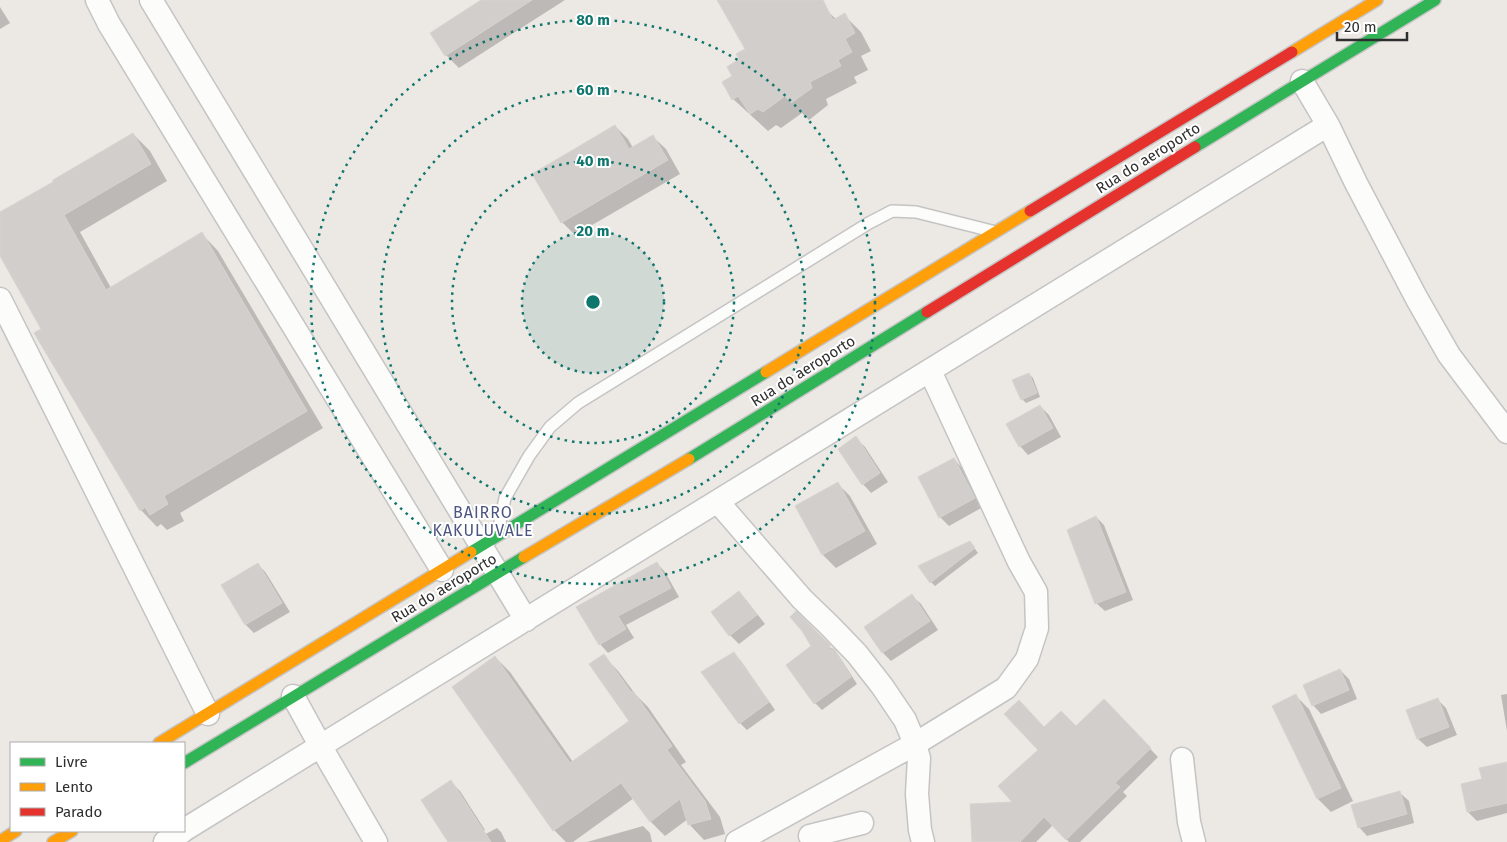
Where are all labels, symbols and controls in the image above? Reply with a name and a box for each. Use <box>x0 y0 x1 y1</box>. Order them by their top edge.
scale bar <box>1337 10 1407 42</box>
text: 80 m <box>576 11 610 29</box>
text: 20 m <box>1344 18 1377 36</box>
text: 60 m <box>576 81 610 99</box>
street label: Rua do aeroporto <box>1093 119 1203 197</box>
text: 40 m <box>576 152 610 170</box>
text: 20 m <box>577 222 609 240</box>
centre of rings <box>584 293 602 311</box>
street label: Rua do aeroporto <box>748 332 858 410</box>
district label: BAIRRO KAKULUVALE <box>432 503 534 540</box>
street label: Rua do aeroporto <box>388 550 500 626</box>
legend <box>10 742 185 832</box>
text: Livre <box>55 753 88 771</box>
text: Lento <box>55 778 93 796</box>
text: Parado <box>55 803 102 821</box>

